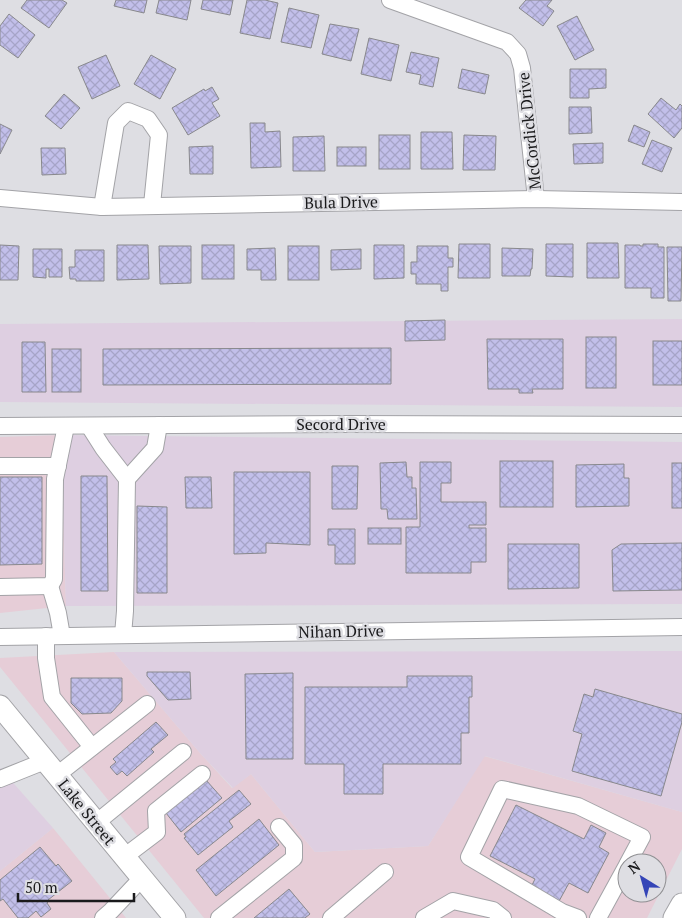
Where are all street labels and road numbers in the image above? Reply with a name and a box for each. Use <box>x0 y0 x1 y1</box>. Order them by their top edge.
street label: McCordick Drive <box>512 71 546 191</box>
street label: Bula Drive <box>304 190 378 214</box>
street label: Secord Drive <box>296 413 386 435</box>
street label: Nihan Drive <box>298 619 384 643</box>
street label: Lake Street <box>53 774 121 850</box>

